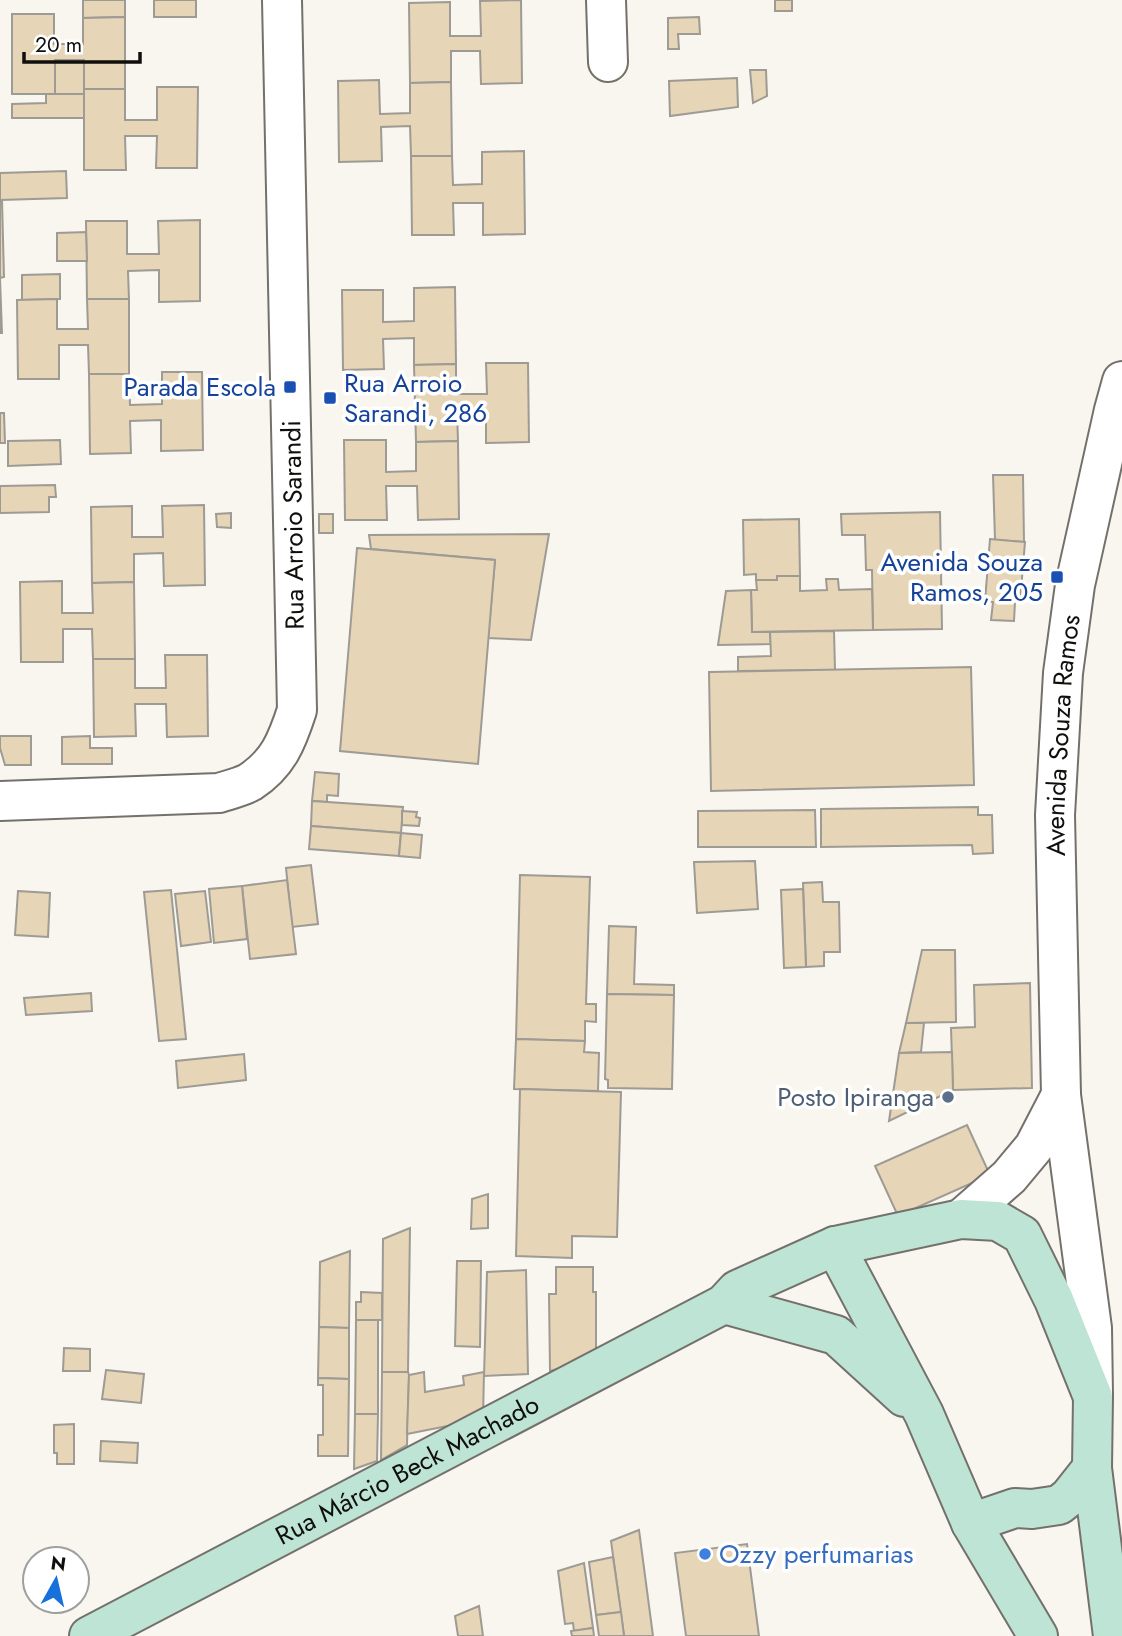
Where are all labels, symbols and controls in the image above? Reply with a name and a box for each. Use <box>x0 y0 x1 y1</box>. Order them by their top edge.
scale bar <box>24 21 140 65</box>
text: 20 m <box>35 30 82 60</box>
place label: Rua Arroio Sarandi, 286 <box>344 364 487 432</box>
place label: Parada Escola <box>124 368 276 406</box>
marker: Parada Escola <box>282 379 298 395</box>
marker: Rua Arroio Sarandi, 286 <box>322 390 338 406</box>
street label: Rua Arroio Sarandi <box>272 420 314 630</box>
place label: Avenida Souza Ramos, 205 <box>881 543 1043 611</box>
marker: Avenida Souza Ramos, 205 <box>1049 569 1065 585</box>
street label: Avenida Souza Ramos <box>1036 612 1090 857</box>
place label: Posto Ipiranga <box>777 1078 934 1116</box>
marker: Posto Ipiranga <box>940 1089 956 1105</box>
street label: Rua Márcio Beck Machado <box>269 1385 546 1554</box>
place label: Ozzy perfumarias <box>719 1535 914 1573</box>
north arrow <box>21 1545 91 1615</box>
marker: Ozzy perfumarias <box>697 1546 713 1562</box>
text: N <box>49 1549 68 1578</box>

